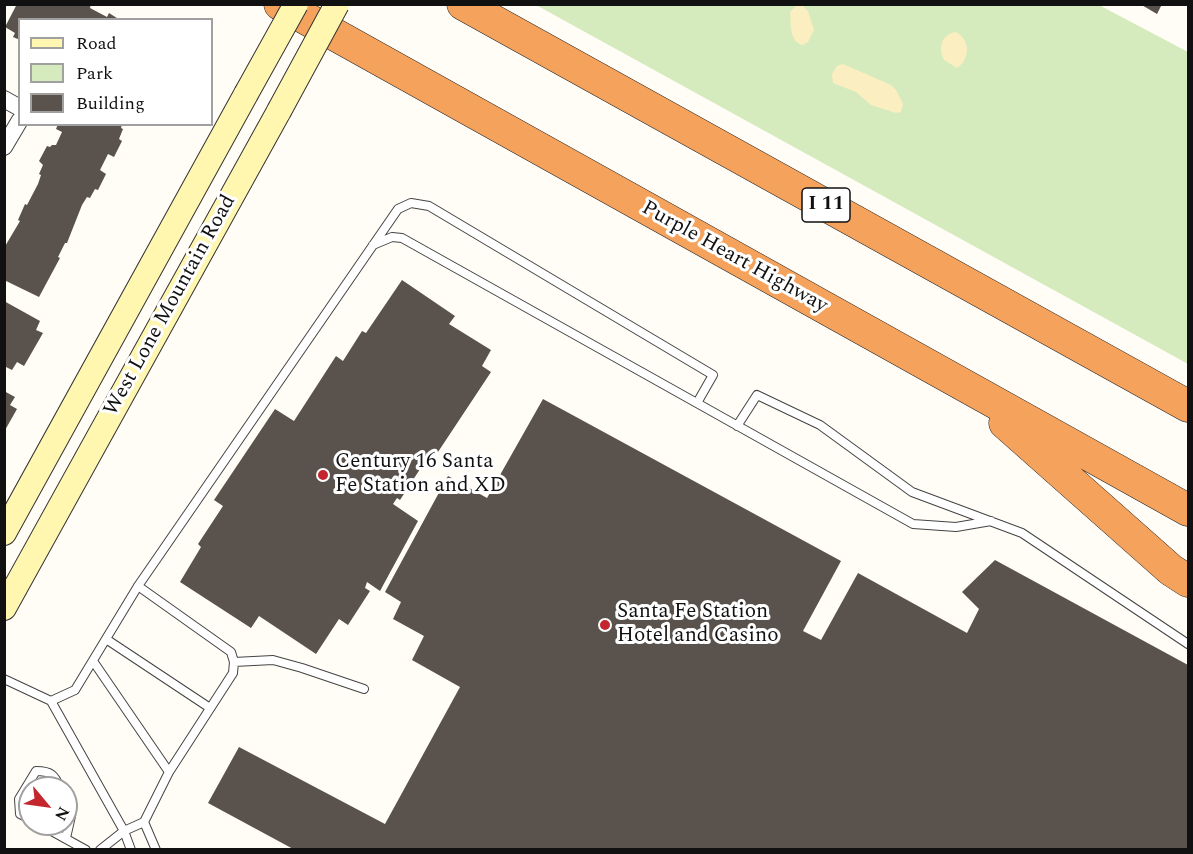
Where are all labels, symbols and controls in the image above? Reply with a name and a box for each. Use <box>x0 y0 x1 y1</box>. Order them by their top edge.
legend <box>18 18 213 126</box>
text: Road <box>76 30 117 57</box>
text: Park <box>76 60 113 87</box>
text: Building <box>76 90 145 117</box>
road number: I 11 <box>802 188 850 222</box>
street label: West Lone Mountain Road <box>100 191 242 421</box>
street label: Purple Heart Highway <box>637 196 831 320</box>
place label: Century 16 Santa Fe Station and XD <box>335 450 506 500</box>
marker: Century 16 Santa Fe Station and XD <box>316 468 330 482</box>
place label: Santa Fe Station Hotel and Casino <box>617 600 779 650</box>
marker: Santa Fe Station Hotel and Casino <box>598 618 612 632</box>
north arrow <box>18 776 78 836</box>
text: N <box>48 802 76 825</box>

